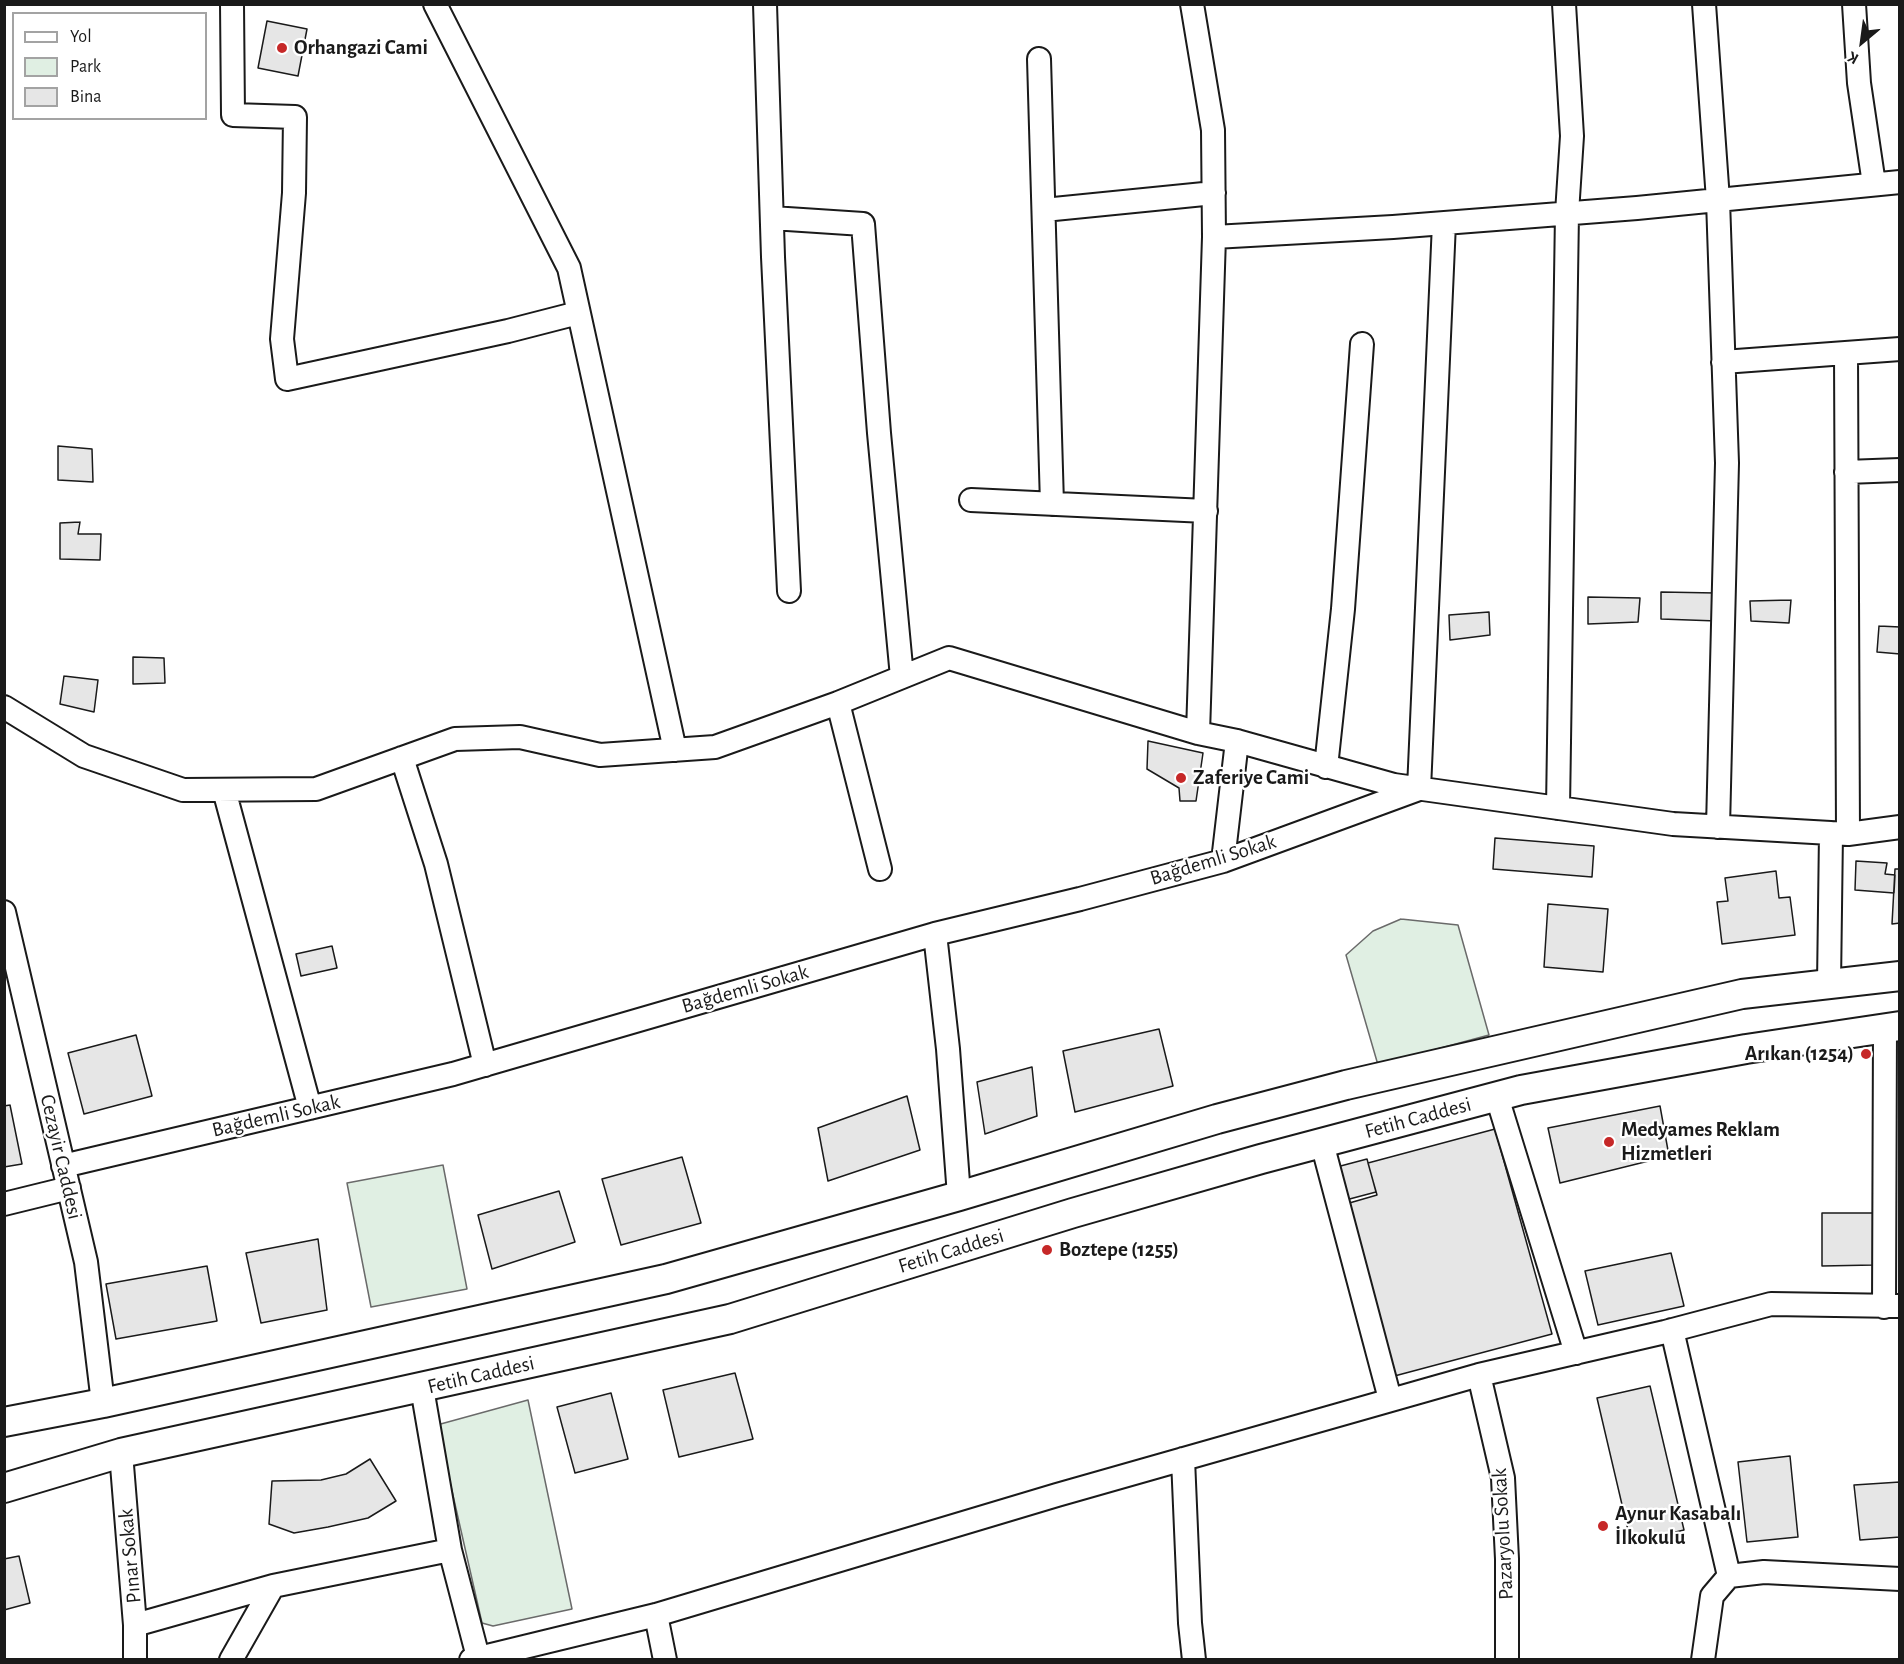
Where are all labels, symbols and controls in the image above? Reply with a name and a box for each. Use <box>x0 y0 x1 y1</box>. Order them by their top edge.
legend <box>12 12 207 120</box>
north arrow <box>1832 12 1892 72</box>
text: Yol <box>70 28 92 46</box>
place label: Orhangazi Cami <box>294 35 428 61</box>
marker: Orhangazi Cami <box>275 41 289 55</box>
text: K <box>1845 48 1861 67</box>
text: Park <box>70 58 101 76</box>
text: Bina <box>70 88 102 106</box>
place label: Zaferiye Cami <box>1193 765 1309 791</box>
marker: Zaferiye Cami <box>1174 771 1188 785</box>
street label: Bağdemli Sokak <box>1147 829 1279 891</box>
street label: Bağdemli Sokak <box>679 959 811 1019</box>
place label: Arıkan (1254) <box>1745 1041 1854 1067</box>
marker: Arıkan (1254) <box>1859 1047 1873 1061</box>
street label: Bağdemli Sokak <box>210 1089 342 1143</box>
street label: Cezayir Caddesi <box>34 1092 88 1222</box>
street label: Fetih Caddesi <box>1362 1092 1474 1144</box>
place label: Medyames Reklam Hizmetleri <box>1621 1117 1780 1167</box>
marker: Medyames Reklam Hizmetleri <box>1602 1135 1616 1149</box>
street label: Fetih Caddesi <box>895 1223 1007 1279</box>
place label: Boztepe (1255) <box>1059 1237 1179 1263</box>
marker: Boztepe (1255) <box>1040 1243 1054 1257</box>
street label: Fetih Caddesi <box>425 1350 537 1400</box>
street label: Pazaryolu Sokak <box>1487 1468 1519 1600</box>
place label: Aynur Kasabalı İlkokulu <box>1615 1501 1741 1551</box>
street label: Pınar Sokak <box>113 1508 147 1604</box>
marker: Aynur Kasabalı İlkokulu <box>1596 1519 1610 1533</box>

